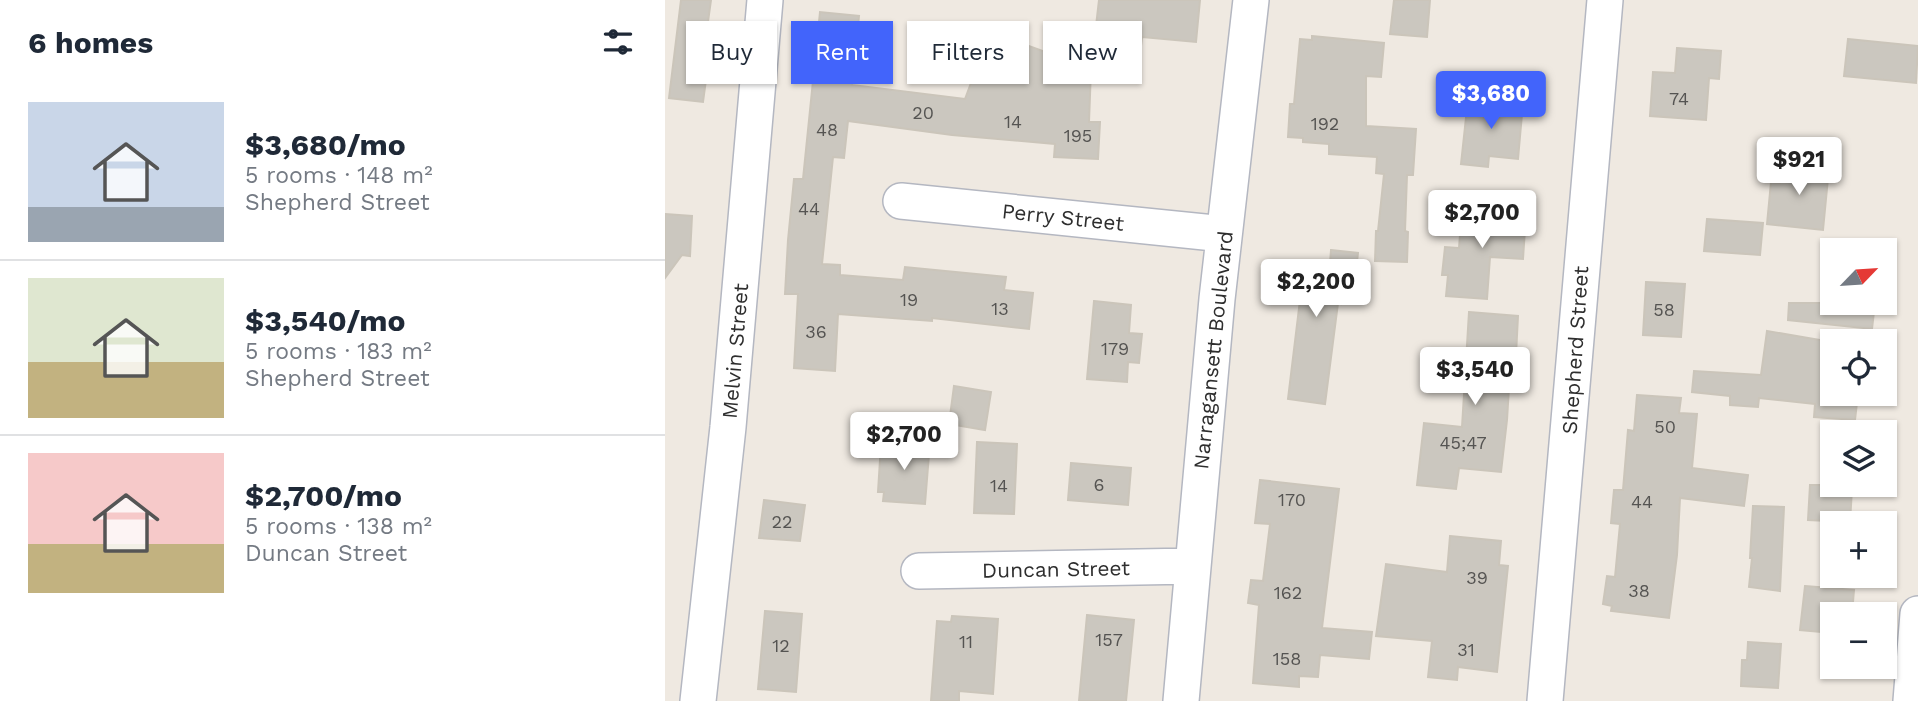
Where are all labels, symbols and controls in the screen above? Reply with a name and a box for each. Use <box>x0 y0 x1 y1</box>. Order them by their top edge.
chip: Buy <box>686 21 777 84</box>
chip: Rent <box>791 21 893 84</box>
chip: Filters <box>907 21 1029 84</box>
chip: New <box>1043 21 1142 84</box>
icon: filters <box>599 23 637 61</box>
text: 6 homes <box>28 25 153 60</box>
pin: $3,680 <box>1434 72 1548 131</box>
text: $3,680 <box>1452 80 1530 107</box>
house number: 74 <box>1669 88 1689 109</box>
house number: 20 <box>912 102 934 123</box>
house number: 14 <box>1004 111 1022 132</box>
house number: 192 <box>1311 113 1339 134</box>
house number: 48 <box>816 119 838 140</box>
house number: 195 <box>1064 125 1092 146</box>
text: $3,680/mo <box>245 127 406 162</box>
icon: home <box>84 130 168 214</box>
pin: $921 <box>1758 138 1840 197</box>
text: $921 <box>1773 146 1825 173</box>
text: 5 rooms · 148 m² <box>245 162 433 189</box>
text: Shepherd Street <box>245 189 430 216</box>
pin: $2,700 <box>1425 190 1539 250</box>
house number: 44 <box>798 198 820 219</box>
street label: Perry Street <box>1001 198 1125 236</box>
text: $2,700 <box>1444 199 1520 226</box>
street label: Narragansett Boulevard <box>1188 229 1238 471</box>
north arrow <box>1820 238 1897 315</box>
map controls <box>1820 238 1897 679</box>
pin: $2,200 <box>1259 260 1373 319</box>
street label: Shepherd Street <box>1557 265 1593 435</box>
text: $2,200 <box>1277 268 1355 295</box>
street label: Melvin Street <box>717 282 753 420</box>
house number: 19 <box>900 289 918 310</box>
house number: 13 <box>991 298 1009 319</box>
house number: 58 <box>1653 299 1675 320</box>
text: $3,540/mo <box>245 303 405 338</box>
icon: home <box>84 306 168 390</box>
house number: 36 <box>805 321 827 342</box>
button: locate <box>1820 329 1897 406</box>
text: 5 rooms · 183 m² <box>245 338 432 365</box>
house number: 179 <box>1101 338 1129 359</box>
pin: $3,540 <box>1418 348 1532 407</box>
text: $3,540 <box>1436 356 1514 383</box>
text: Shepherd Street <box>245 365 430 392</box>
pin: $2,700 <box>847 412 961 472</box>
house number: 50 <box>1654 416 1676 437</box>
button: layers <box>1820 420 1897 497</box>
text: $2,700 <box>866 421 942 448</box>
house number: 45;47 <box>1440 432 1487 453</box>
house number: 6 <box>1094 474 1104 495</box>
house number: 14 <box>990 475 1008 496</box>
text: $2,700/mo <box>245 478 402 513</box>
icon: home <box>84 481 168 565</box>
house number: 170 <box>1278 489 1306 510</box>
house number: 44 <box>1631 491 1653 512</box>
house number: 22 <box>772 511 793 532</box>
button: + <box>1820 511 1897 588</box>
text: 5 rooms · 138 m² <box>245 513 432 540</box>
text: Duncan Street <box>245 540 407 567</box>
street label: Duncan Street <box>982 555 1130 583</box>
house number: 39 <box>1466 567 1488 588</box>
house number: 38 <box>1628 580 1650 601</box>
house number: 162 <box>1274 582 1302 603</box>
button: − <box>1820 602 1897 679</box>
house number: 157 <box>1095 629 1123 650</box>
house number: 11 <box>959 631 973 652</box>
house number: 12 <box>772 635 790 656</box>
house number: 31 <box>1457 639 1475 660</box>
house number: 158 <box>1273 648 1301 669</box>

